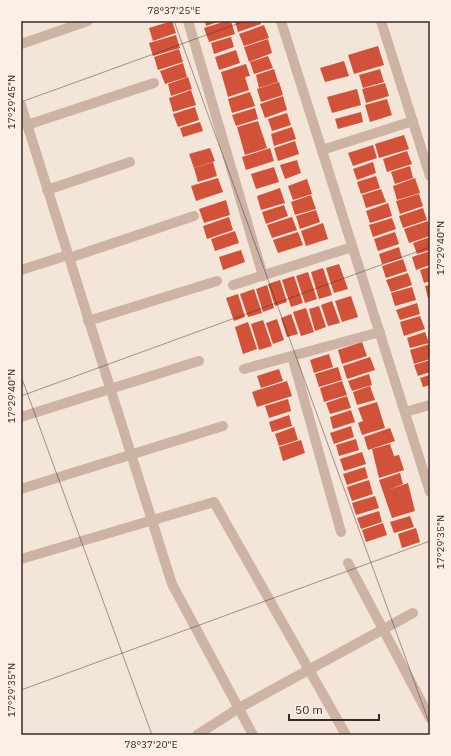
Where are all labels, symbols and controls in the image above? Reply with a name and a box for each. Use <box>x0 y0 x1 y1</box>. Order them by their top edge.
text: 78°37'25"E <box>147 4 201 17</box>
text: 17°29'45"N <box>5 75 18 129</box>
text: 17°29'40"N <box>434 221 447 275</box>
text: 17°29'40"N <box>5 369 18 423</box>
text: 17°29'35"N <box>434 515 447 569</box>
text: 17°29'35"N <box>5 663 18 717</box>
scale bar <box>289 696 379 722</box>
text: 50 m <box>295 702 323 717</box>
text: 78°37'20"E <box>124 738 178 751</box>

